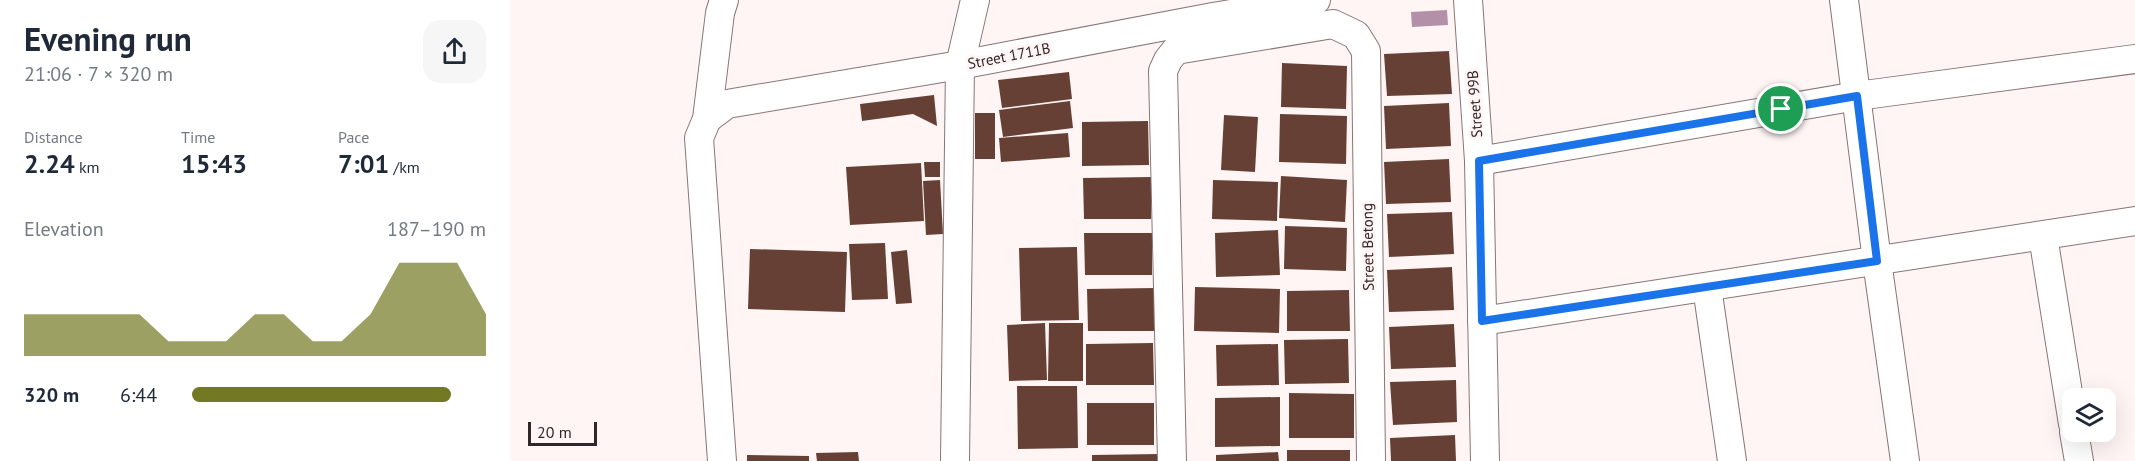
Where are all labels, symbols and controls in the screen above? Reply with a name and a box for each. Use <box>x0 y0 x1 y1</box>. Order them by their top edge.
text: Evening run <box>24 17 192 60</box>
button: share <box>423 20 486 83</box>
street label: Street 1711B <box>966 38 1052 73</box>
text: 21:06 · 7 × 320 m <box>24 61 173 87</box>
street label: Street 99B <box>1463 70 1486 138</box>
pin <box>1755 83 1806 134</box>
icon: arrive <box>1764 92 1797 125</box>
text: Distance <box>24 127 83 147</box>
text: Time <box>181 127 215 147</box>
text: Pace <box>338 127 369 147</box>
text: 2.24 <box>24 147 75 180</box>
text: 15:43 <box>181 147 247 180</box>
text: 7:01 <box>338 147 389 180</box>
text: km <box>75 157 100 177</box>
text: /km <box>389 157 420 177</box>
street label: Street Betong <box>1357 203 1378 291</box>
text: Elevation <box>24 216 104 242</box>
text: 187–190 m <box>387 216 486 242</box>
text: 320 m <box>24 382 79 408</box>
text: 6:44 <box>120 382 157 408</box>
map controls <box>2062 388 2116 442</box>
button: layers <box>2062 388 2116 442</box>
scale bar <box>528 419 597 446</box>
text: 20 m <box>537 422 572 442</box>

